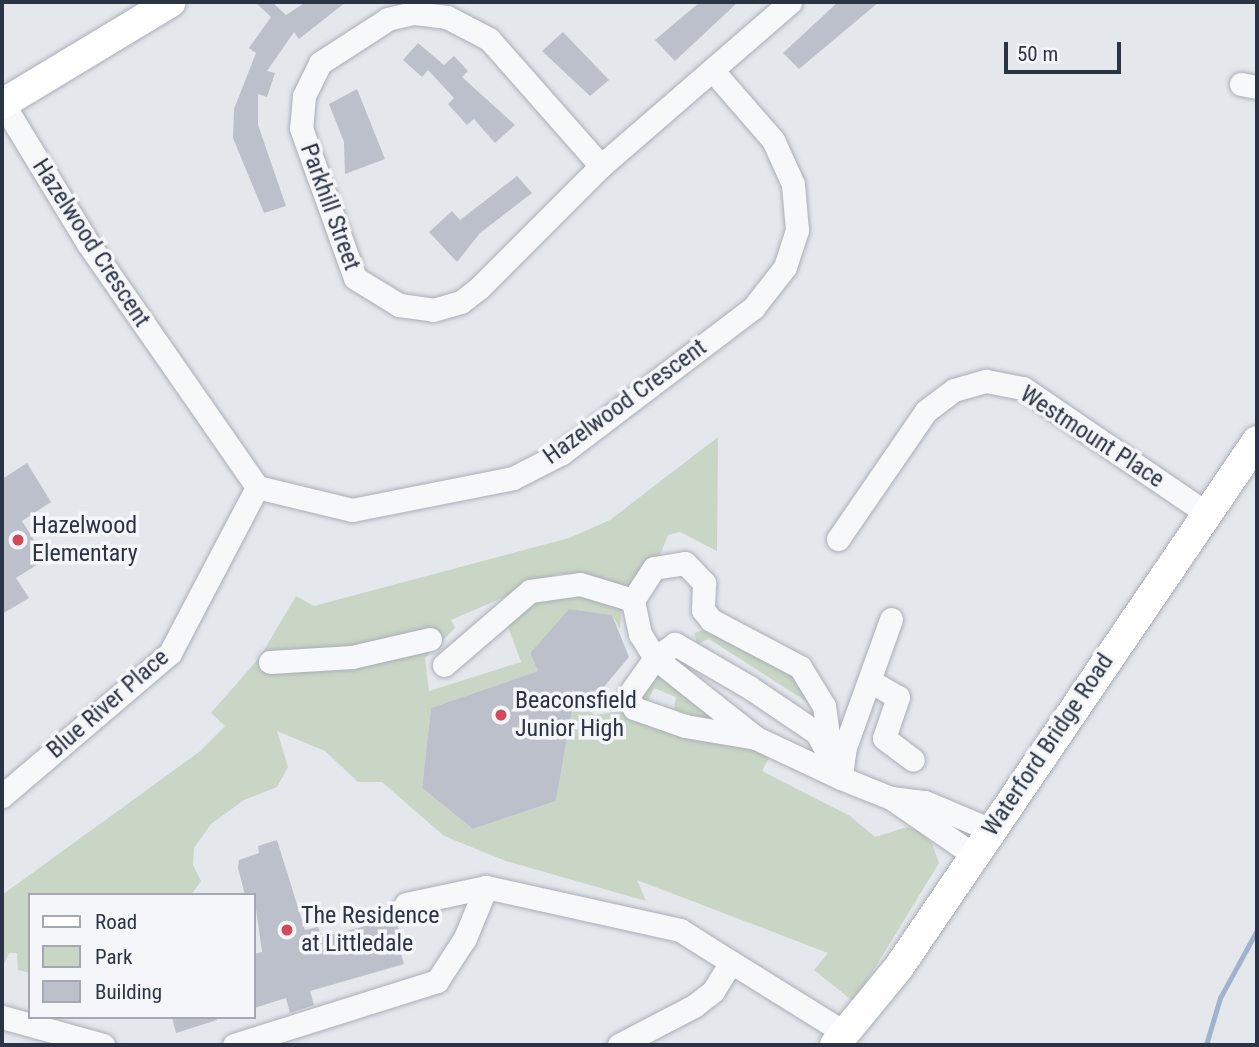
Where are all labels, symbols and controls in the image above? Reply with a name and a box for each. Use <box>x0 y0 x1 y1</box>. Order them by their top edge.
scale bar <box>1007 28 1124 72</box>
text: 50 m <box>1017 42 1058 66</box>
street label: Parkhill Street <box>294 140 366 274</box>
street label: Hazelwood Crescent <box>26 154 156 332</box>
street label: Hazelwood Crescent <box>538 333 712 471</box>
street label: Westmount Place <box>1015 380 1169 494</box>
place label: Hazelwood Elementary <box>32 512 138 568</box>
marker: Hazelwood Elementary <box>10 532 26 548</box>
street label: Blue River Place <box>41 643 175 765</box>
street label: Waterford Bridge Road <box>976 648 1120 842</box>
place label: Beaconsfield Junior High <box>515 687 637 743</box>
marker: Beaconsfield Junior High <box>493 707 509 723</box>
legend <box>28 893 256 1019</box>
place label: The Residence at Littledale <box>301 902 439 958</box>
text: Road <box>95 910 137 934</box>
marker: The Residence at Littledale <box>279 922 295 938</box>
text: Park <box>95 945 132 969</box>
text: Building <box>95 980 162 1004</box>

